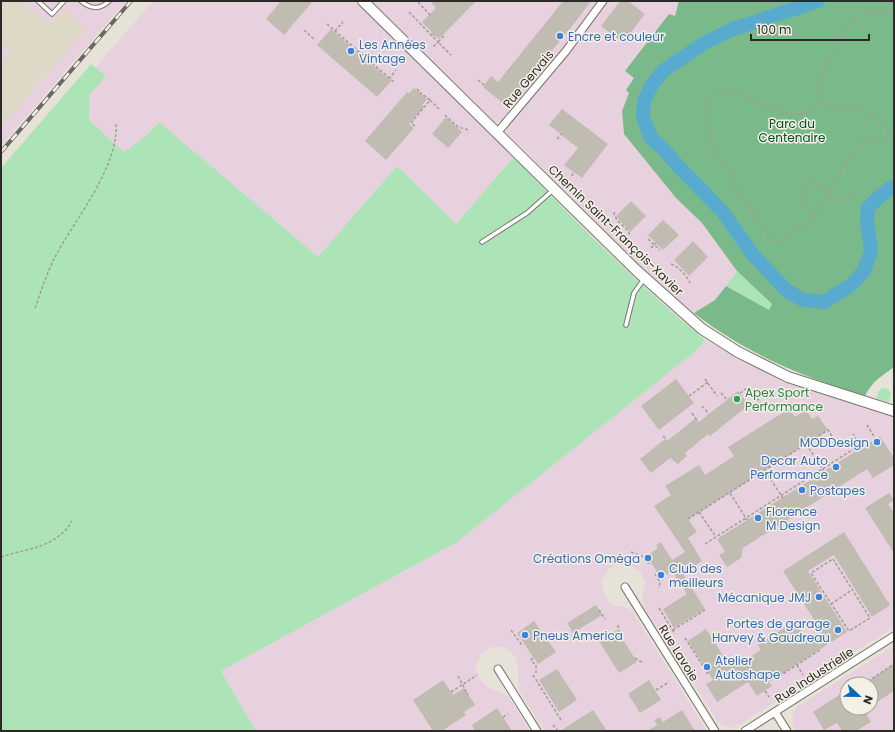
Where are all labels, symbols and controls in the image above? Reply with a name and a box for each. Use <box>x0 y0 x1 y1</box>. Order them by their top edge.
scale bar <box>751 16 869 42</box>
text: 100 m <box>757 21 791 38</box>
place label: Encre et couleur <box>568 28 665 45</box>
marker: Encre et couleur <box>555 31 565 41</box>
place label: Les Années Vintage <box>359 36 426 67</box>
marker: Les Années Vintage <box>346 46 356 56</box>
street label: Rue Gervais <box>499 46 557 112</box>
park label: Parc du Centenaire <box>759 115 825 146</box>
street label: Chemin Saint-François-Xavier <box>545 161 688 300</box>
place label: Apex Sport Performance <box>745 384 823 415</box>
marker: Apex Sport Performance <box>732 394 742 404</box>
place label: MODDesign <box>800 434 869 451</box>
marker: MODDesign <box>872 437 882 447</box>
place label: Decar Auto Performance <box>750 452 828 483</box>
marker: Decar Auto Performance <box>831 462 841 472</box>
place label: Postapes <box>810 482 865 499</box>
marker: Postapes <box>797 485 807 495</box>
place label: Florence M Design <box>766 503 820 534</box>
marker: Florence M Design <box>753 513 763 523</box>
place label: Créations Oméga <box>533 550 640 567</box>
marker: Créations Oméga <box>643 553 653 563</box>
place label: Club des meilleurs <box>669 560 724 591</box>
marker: Club des meilleurs <box>656 570 666 580</box>
place label: Mécanique JMJ <box>718 589 811 606</box>
marker: Mécanique JMJ <box>814 592 824 602</box>
place label: Portes de garage Harvey & Gaudreau <box>712 615 830 646</box>
street label: Rue Lavoie <box>655 621 703 685</box>
marker: Portes de garage Harvey & Gaudreau <box>833 625 843 635</box>
place label: Pneus America <box>533 627 623 644</box>
marker: Pneus America <box>520 630 530 640</box>
street label: Rue Industrielle <box>771 643 857 707</box>
place label: Atelier Autoshape <box>715 652 780 683</box>
marker: Atelier Autoshape <box>702 662 712 672</box>
north arrow <box>839 676 879 716</box>
text: N <box>859 693 877 707</box>

